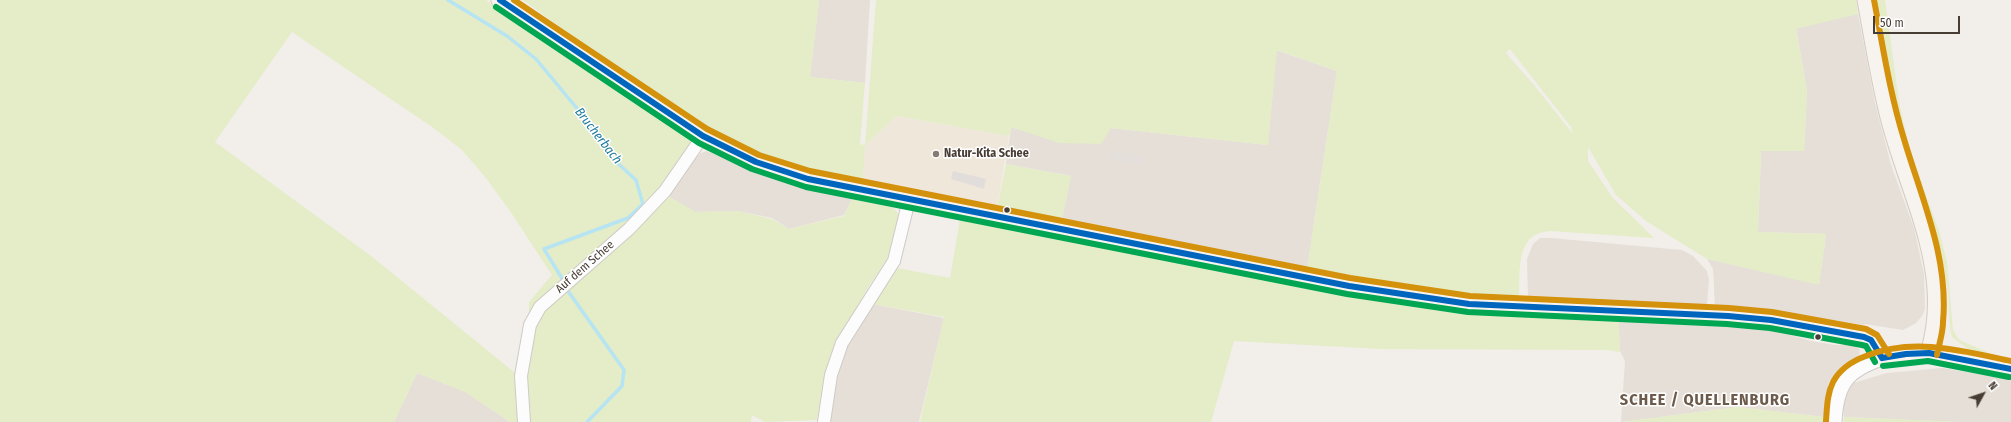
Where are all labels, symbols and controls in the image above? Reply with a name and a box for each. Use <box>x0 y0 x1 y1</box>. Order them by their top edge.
scale bar <box>1875 8 1962 34</box>
text: 50 m <box>1880 16 1904 30</box>
water label: Brucherbach <box>571 105 625 167</box>
place label: Natur-Kita Schee <box>944 147 1029 161</box>
marker: Natur-Kita Schee <box>931 149 941 159</box>
unlabelled marker <box>1002 205 1012 215</box>
street label: Auf dem Schee <box>553 238 617 296</box>
unlabelled marker <box>1813 332 1823 342</box>
north arrow <box>1963 374 2003 414</box>
text: N <box>1985 379 2000 393</box>
district label: SCHEE / QUELLENBURG <box>1620 391 1790 411</box>

